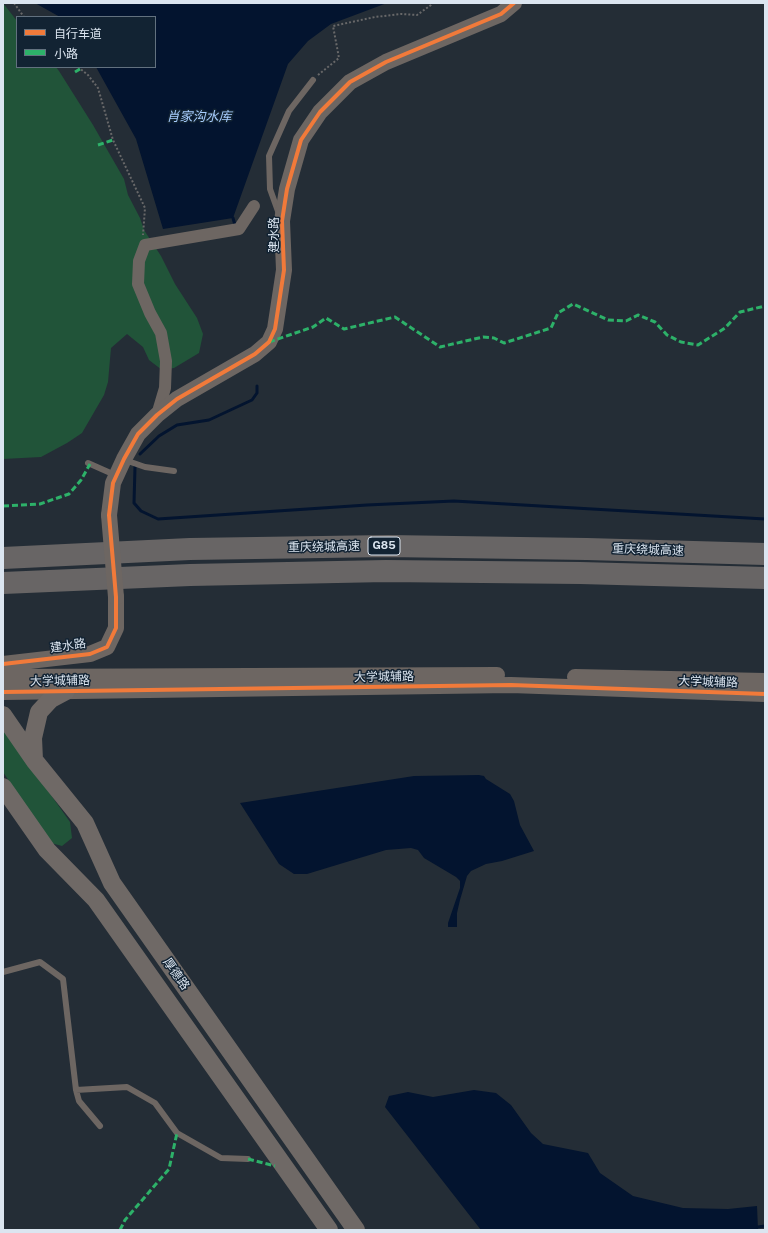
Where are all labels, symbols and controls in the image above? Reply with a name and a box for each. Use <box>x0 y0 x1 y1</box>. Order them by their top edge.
legend <box>16 16 156 68</box>
text: 自行车道 <box>54 27 102 41</box>
text: 小路 <box>54 47 78 61</box>
water label: 肖家沟水库 <box>167 109 231 125</box>
street label: 建水路 <box>267 217 281 253</box>
road number: G85 <box>368 537 400 555</box>
street label: 重庆绕城高速 <box>288 539 360 555</box>
street label: 重庆绕城高速 <box>612 542 684 558</box>
street label: 建水路 <box>49 636 87 656</box>
street label: 大学城辅路 <box>354 669 414 685</box>
street label: 大学城辅路 <box>30 673 90 689</box>
street label: 大学城辅路 <box>678 674 738 690</box>
street label: 厚德路 <box>160 955 192 993</box>

